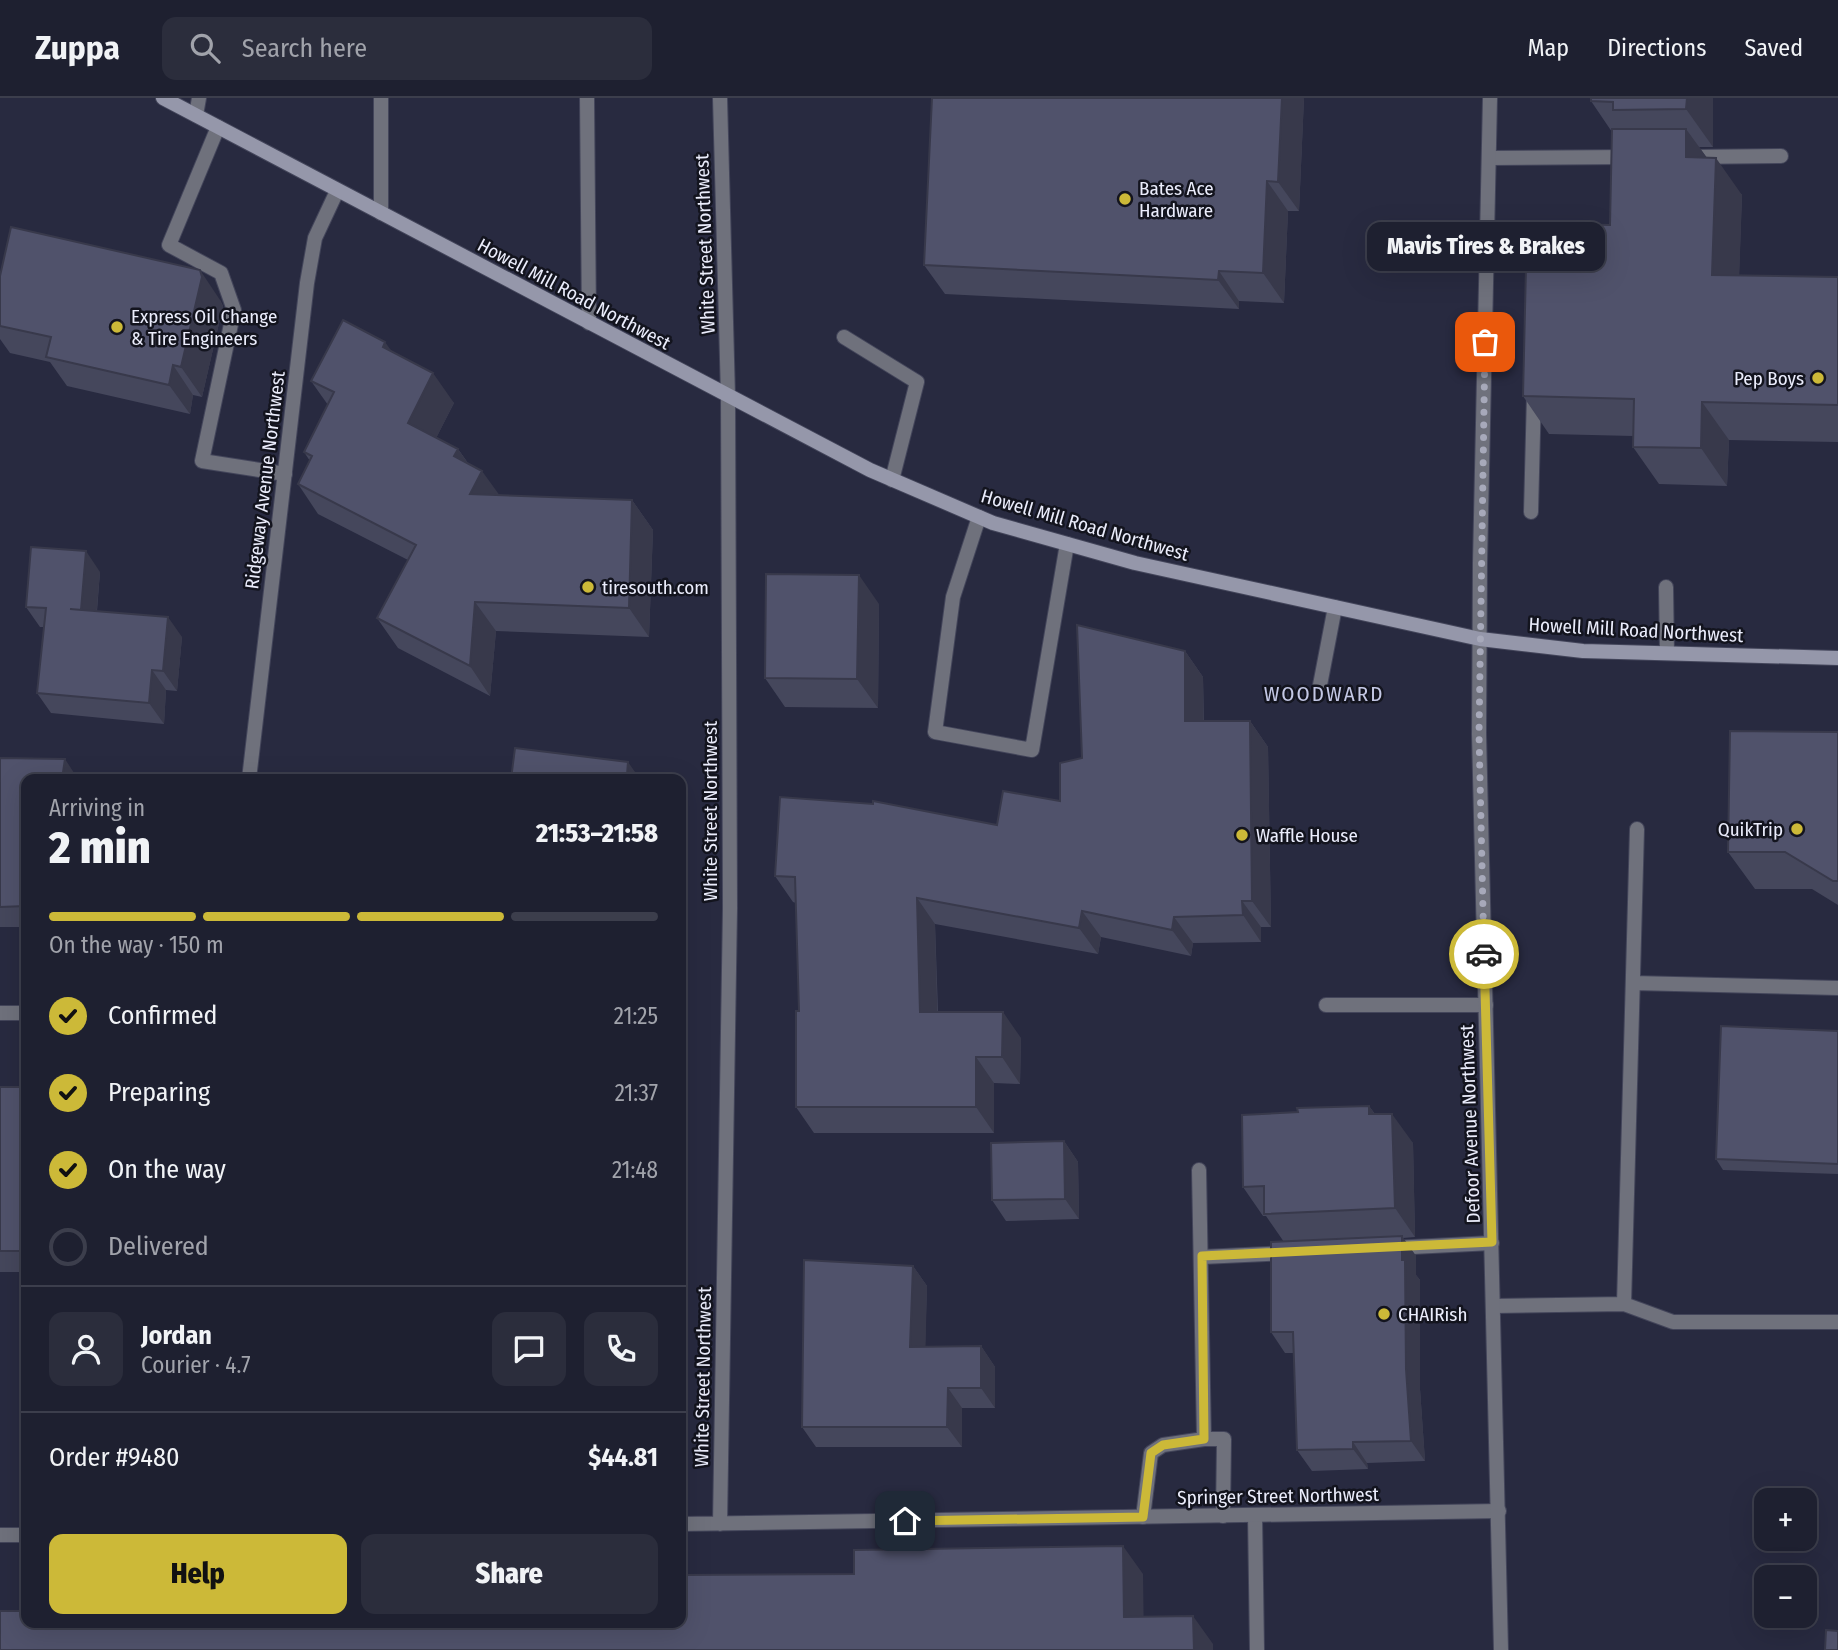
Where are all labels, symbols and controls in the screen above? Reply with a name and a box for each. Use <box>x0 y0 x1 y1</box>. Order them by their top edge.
search box <box>162 17 652 80</box>
text: Zuppa <box>35 28 120 68</box>
icon: search <box>186 29 224 67</box>
text: Search here <box>242 33 367 64</box>
text: Map <box>1528 34 1569 62</box>
text: Directions <box>1607 34 1706 62</box>
text: Saved <box>1744 34 1803 62</box>
street label: White Street Northwest <box>690 153 720 335</box>
place label: Bates Ace Hardware <box>1139 177 1214 222</box>
marker: Bates Ace Hardware <box>1117 191 1133 207</box>
callout: Mavis Tires & Brakes <box>1366 223 1604 272</box>
text: Mavis Tires & Brakes <box>1387 232 1585 260</box>
street label: Howell Mill Road Northwest <box>474 233 675 355</box>
place label: Express Oil Change & Tire Engineers <box>131 305 277 350</box>
pin <box>1455 312 1515 372</box>
marker: Express Oil Change & Tire Engineers <box>109 319 125 335</box>
icon: bag <box>1466 323 1504 361</box>
place label: Pep Boys <box>1734 367 1804 390</box>
street label: Ridgeway Avenue Northwest <box>240 369 290 590</box>
marker: Pep Boys <box>1810 370 1826 386</box>
street label: Howell Mill Road Northwest <box>978 484 1192 566</box>
place label: tiresouth.com <box>602 576 709 599</box>
marker: tiresouth.com <box>580 579 596 595</box>
street label: Howell Mill Road Northwest <box>1528 613 1745 647</box>
district label: WOODWARD <box>1264 681 1384 707</box>
street label: White Street Northwest <box>699 720 722 901</box>
text: Arriving in <box>49 794 145 822</box>
text: 21:53–21:58 <box>536 818 658 849</box>
place label: QuikTrip <box>1718 818 1783 841</box>
text: 2 min <box>49 820 151 875</box>
marker: QuikTrip <box>1789 821 1805 837</box>
place label: Waffle House <box>1256 824 1358 847</box>
marker: Waffle House <box>1234 827 1250 843</box>
courier <box>1449 919 1519 989</box>
text: On the way · 150 m <box>49 931 224 959</box>
icon: car <box>1465 935 1503 973</box>
icon: check <box>49 997 87 1035</box>
text: Confirmed <box>108 1000 218 1031</box>
text: 21:25 <box>614 1002 658 1030</box>
street label: Defoor Avenue Northwest <box>1455 1023 1485 1224</box>
icon: check <box>49 1074 87 1112</box>
text: Preparing <box>108 1077 210 1108</box>
text: 21:37 <box>615 1079 658 1107</box>
icon: check <box>49 1151 87 1189</box>
text: On the way <box>108 1154 226 1185</box>
text: 21:48 <box>612 1156 658 1184</box>
text: Delivered <box>108 1231 209 1262</box>
street label: White Street Northwest <box>690 1286 716 1467</box>
place label: CHAIRish <box>1398 1303 1467 1326</box>
marker: CHAIRish <box>1376 1306 1392 1322</box>
button: person <box>49 1312 123 1386</box>
button: chat <box>492 1312 566 1386</box>
button: phone <box>584 1312 658 1386</box>
text: Jordan <box>141 1320 212 1351</box>
text: Courier · 4.7 <box>141 1351 251 1379</box>
text: Order #9480 <box>49 1442 179 1473</box>
text: $44.81 <box>588 1442 658 1473</box>
street label: Springer Street Northwest <box>1177 1483 1380 1509</box>
map controls <box>1754 1488 1817 1628</box>
button: + <box>1754 1488 1817 1551</box>
pin <box>875 1491 935 1551</box>
icon: home <box>886 1502 924 1540</box>
button: Help <box>49 1534 347 1614</box>
button: Share <box>361 1534 658 1614</box>
button: − <box>1754 1565 1817 1628</box>

